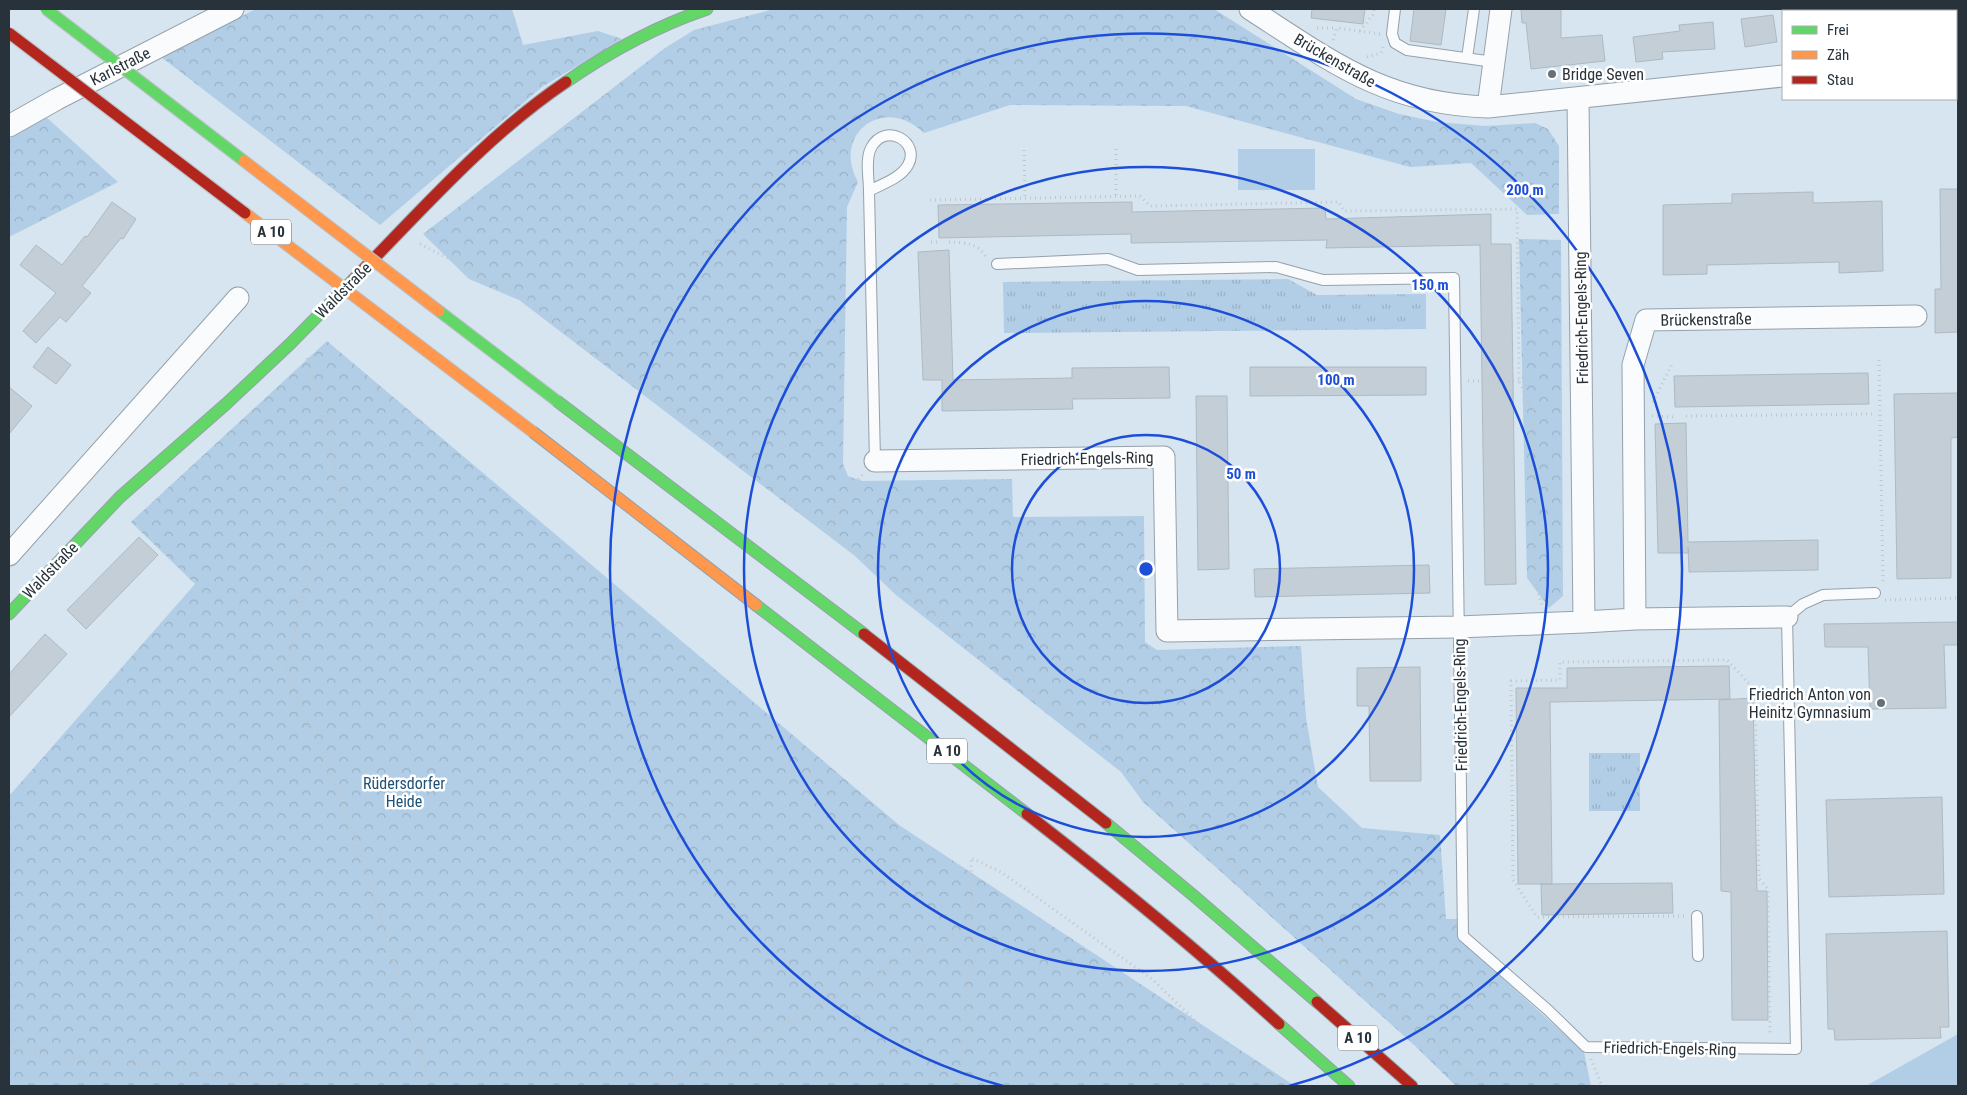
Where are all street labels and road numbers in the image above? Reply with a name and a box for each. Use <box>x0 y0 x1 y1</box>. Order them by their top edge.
street label: Brückenstraße <box>1291 29 1379 91</box>
street label: Karlstraße <box>87 43 154 90</box>
road number: A 10 <box>251 220 291 244</box>
street label: Friedrich-Engels-Ring <box>1571 251 1592 385</box>
street label: Waldstraße <box>311 258 375 322</box>
street label: Brückenstraße <box>1660 309 1752 330</box>
street label: Friedrich-Engels-Ring <box>1020 448 1154 469</box>
street label: Waldstraße <box>19 538 82 603</box>
street label: Friedrich-Engels-Ring <box>1450 638 1471 772</box>
road number: A 10 <box>927 738 967 764</box>
road number: A 10 <box>1338 1026 1378 1050</box>
street label: Friedrich-Engels-Ring <box>1603 1038 1737 1059</box>

